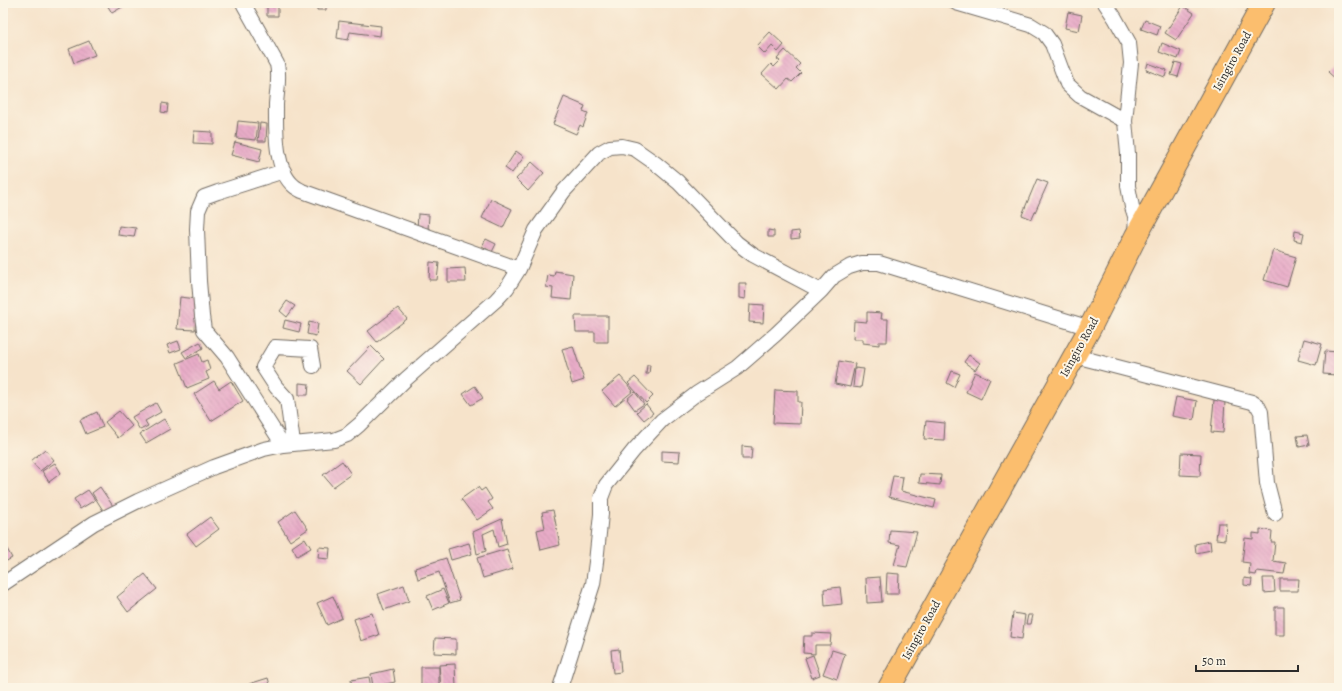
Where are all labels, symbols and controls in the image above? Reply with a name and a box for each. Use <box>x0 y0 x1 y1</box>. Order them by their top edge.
street label: Isingiro Road <box>1209 28 1255 94</box>
street label: Isingiro Road <box>1056 314 1102 380</box>
street label: Isingiro Road <box>898 597 944 663</box>
scale bar <box>1196 647 1298 673</box>
text: 50 m <box>1202 653 1226 669</box>

